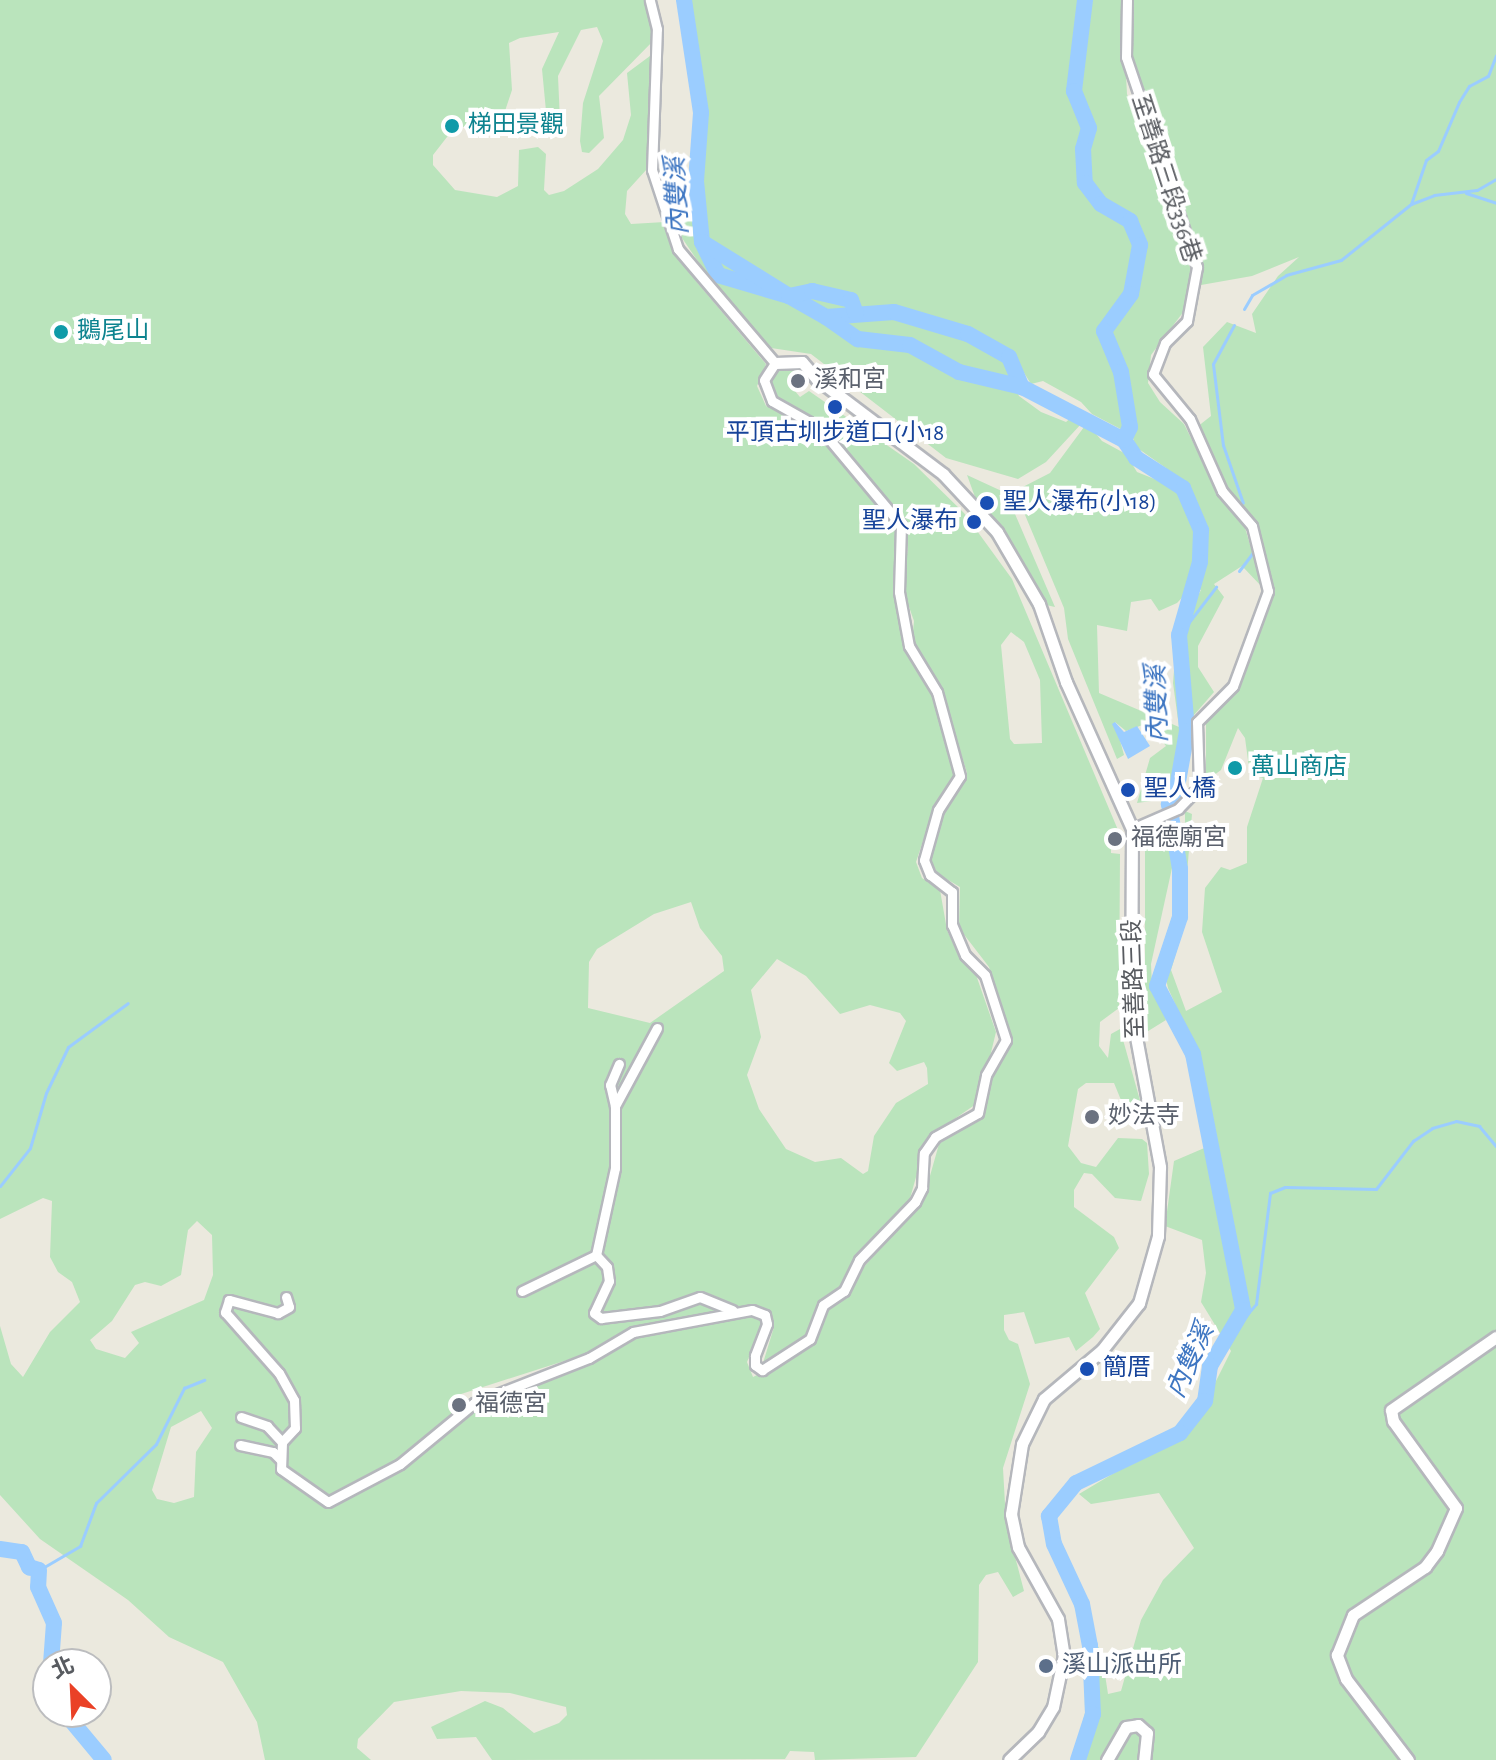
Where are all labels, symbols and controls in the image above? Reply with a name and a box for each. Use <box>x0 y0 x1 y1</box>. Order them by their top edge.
street label: 至善路三段336巷 <box>1124 91 1206 267</box>
place label: 梯田景觀 <box>468 112 564 140</box>
marker: 梯田景觀 <box>443 117 461 135</box>
water label: 內雙溪 <box>660 156 696 236</box>
place label: 鵝尾山 <box>77 318 149 346</box>
marker: 鵝尾山 <box>52 323 70 341</box>
place label: 溪和宮 <box>814 367 886 395</box>
marker: 溪和宮 <box>789 372 807 390</box>
marker: 平頂古圳步道口(小18 <box>826 398 844 416</box>
place label: 平頂古圳步道口(小18 <box>726 420 944 448</box>
place label: 聖人瀑布(小18) <box>1003 489 1157 517</box>
marker: 聖人瀑布(小18) <box>978 494 996 512</box>
place label: 聖人瀑布 <box>862 508 958 536</box>
marker: 聖人瀑布 <box>965 513 983 531</box>
water label: 內雙溪 <box>1141 664 1175 744</box>
place label: 萬山商店 <box>1251 754 1347 782</box>
marker: 萬山商店 <box>1226 759 1244 777</box>
place label: 聖人橋 <box>1144 776 1216 804</box>
marker: 聖人橋 <box>1119 781 1137 799</box>
place label: 福德廟宮 <box>1131 825 1227 853</box>
marker: 福德廟宮 <box>1106 830 1124 848</box>
street label: 至善路三段 <box>1119 919 1151 1039</box>
place label: 妙法寺 <box>1108 1103 1180 1131</box>
marker: 妙法寺 <box>1083 1108 1101 1126</box>
water label: 內雙溪 <box>1161 1319 1221 1403</box>
place label: 簡厝 <box>1103 1355 1151 1383</box>
marker: 簡厝 <box>1078 1360 1096 1378</box>
place label: 福德宮 <box>475 1391 547 1419</box>
marker: 福德宮 <box>450 1396 468 1414</box>
north arrow <box>32 1648 112 1728</box>
place label: 溪山派出所 <box>1062 1652 1182 1680</box>
text: 北 <box>49 1653 78 1682</box>
marker: 溪山派出所 <box>1037 1657 1055 1675</box>

